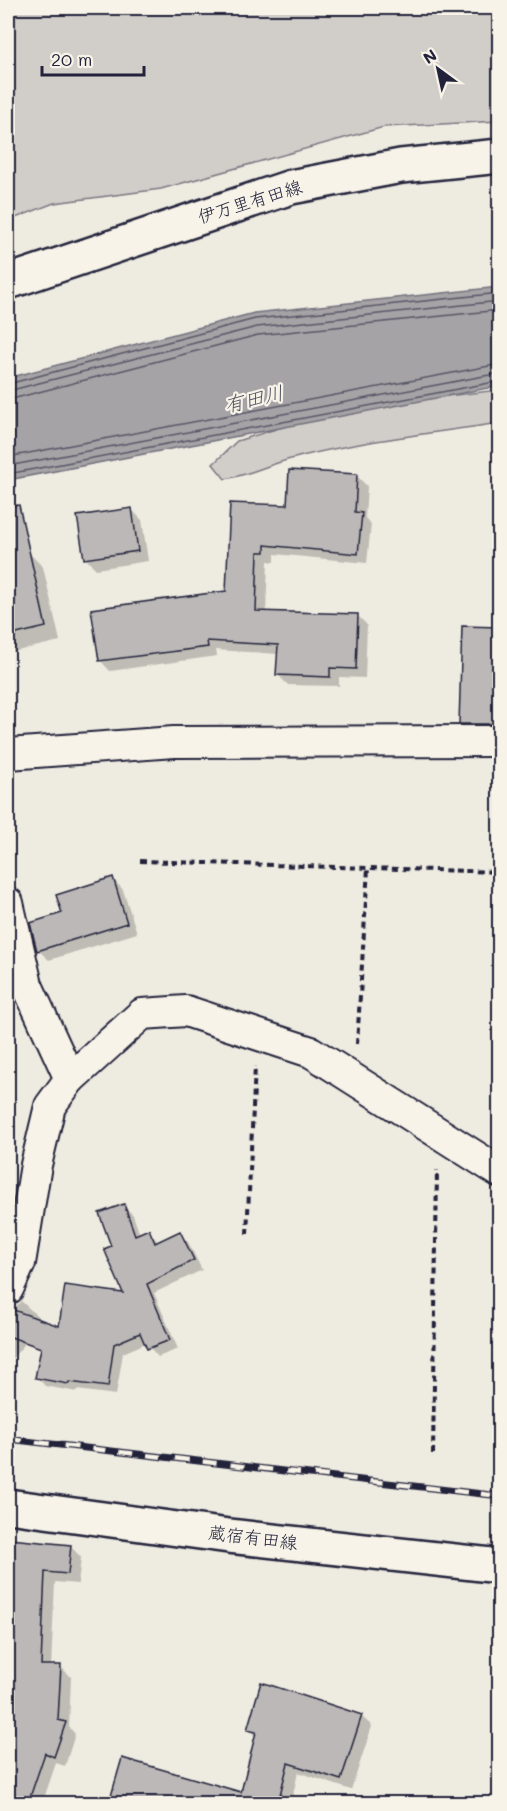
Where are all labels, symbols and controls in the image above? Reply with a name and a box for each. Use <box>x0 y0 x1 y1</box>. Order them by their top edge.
scale bar <box>42 39 144 77</box>
north arrow <box>408 39 468 99</box>
text: N <box>419 44 440 68</box>
text: 20 m <box>51 47 92 71</box>
street label: 伊万里有田線 <box>195 174 305 228</box>
water label: 有田川 <box>222 379 286 417</box>
street label: 蔵宿有田線 <box>207 1520 299 1554</box>

